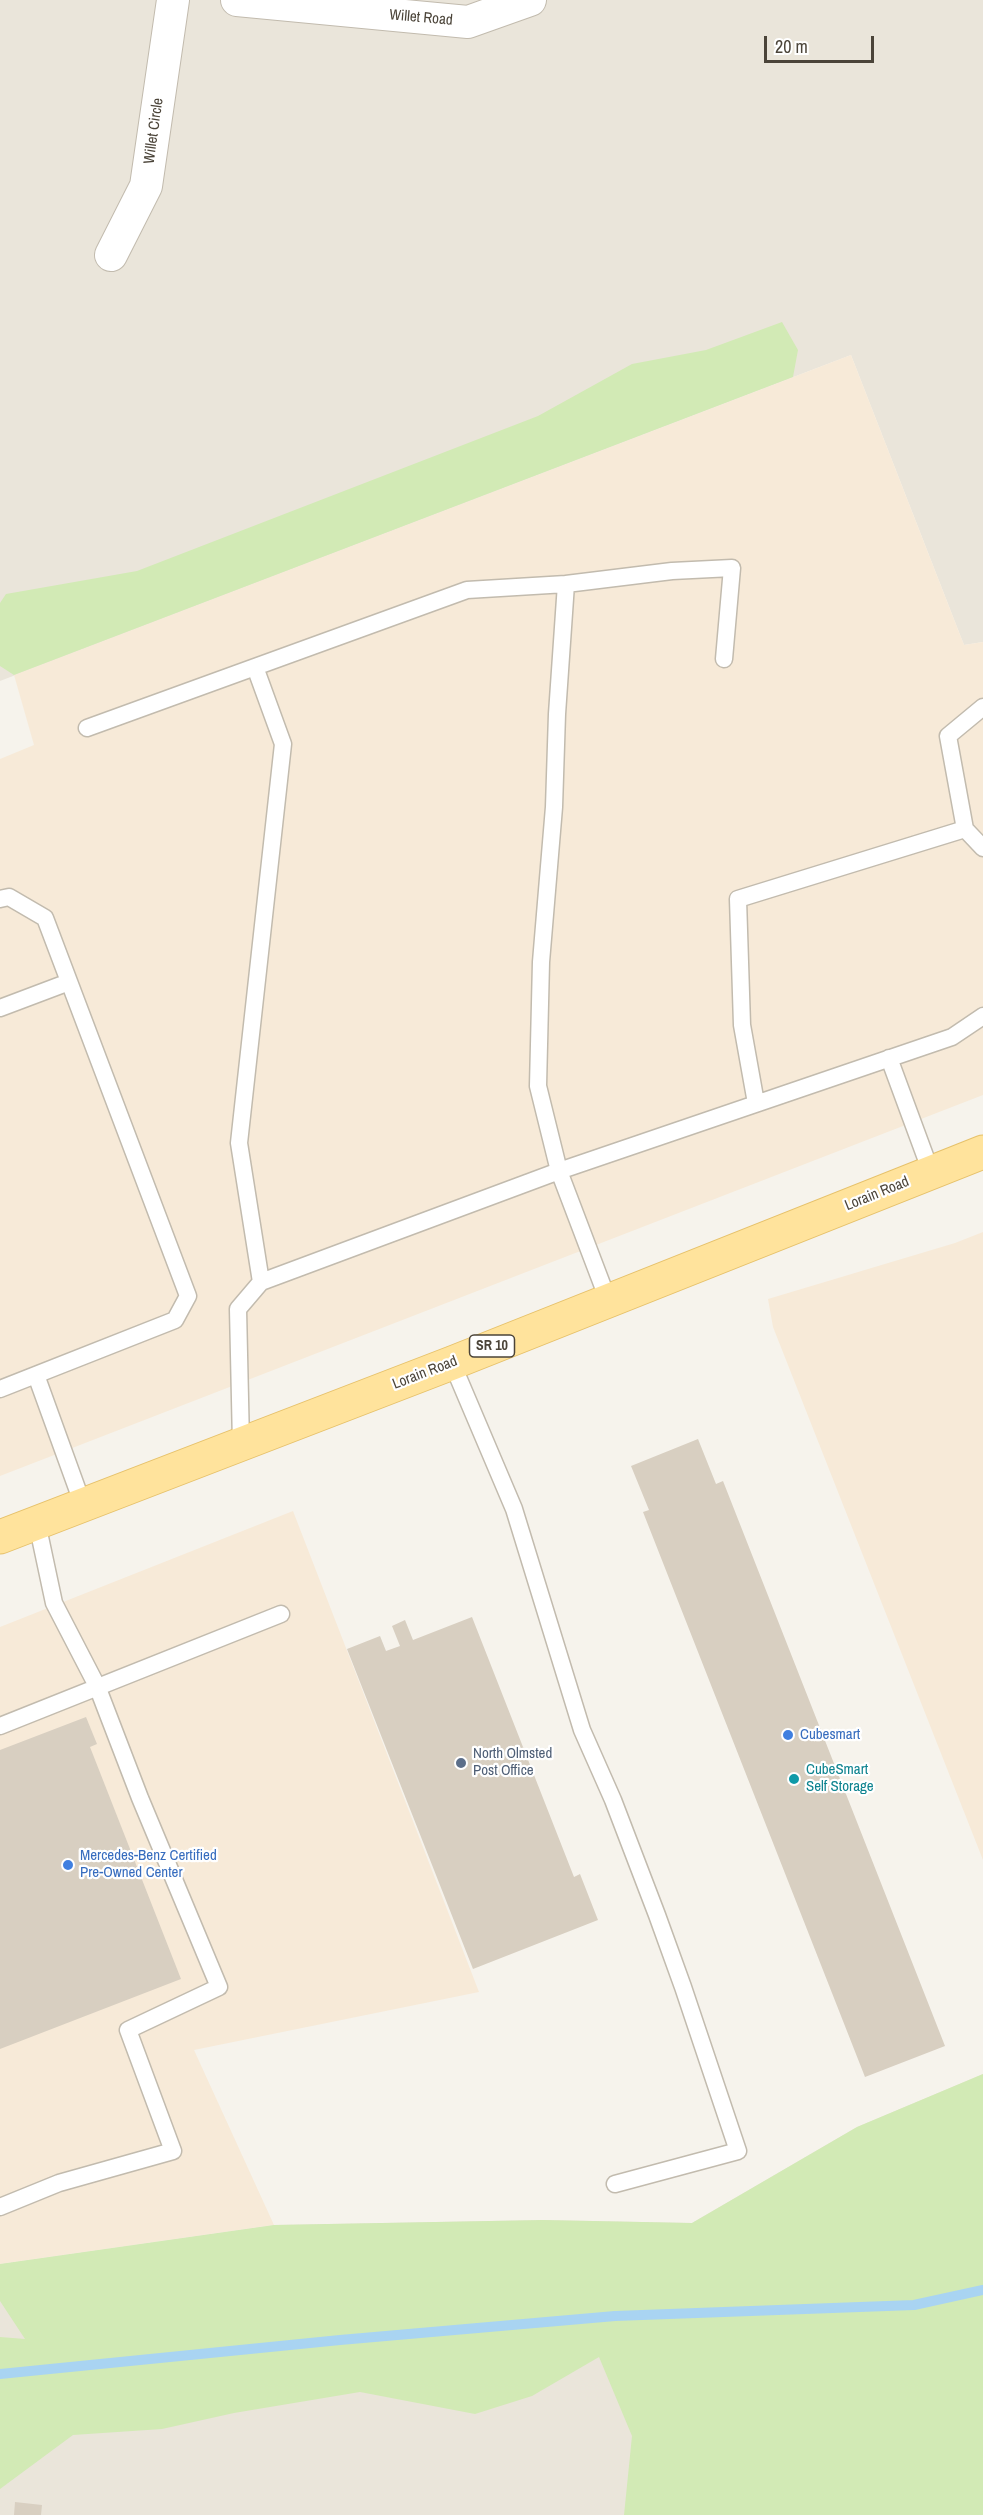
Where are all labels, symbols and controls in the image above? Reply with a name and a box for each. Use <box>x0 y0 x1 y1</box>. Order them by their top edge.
street label: Willet Road <box>389 6 453 30</box>
scale bar <box>767 24 876 62</box>
text: 20 m <box>775 34 808 59</box>
street label: Willet Circle <box>140 97 168 165</box>
street label: Lorain Road <box>842 1173 912 1215</box>
road number: SR 10 <box>470 1335 514 1357</box>
street label: Lorain Road <box>390 1352 460 1394</box>
place label: Cubesmart <box>800 1726 860 1744</box>
marker: Cubesmart <box>781 1728 795 1742</box>
place label: North Olmsted Post Office <box>473 1745 552 1780</box>
marker: North Olmsted Post Office <box>454 1756 468 1770</box>
place label: CubeSmart Self Storage <box>806 1761 874 1796</box>
marker: CubeSmart Self Storage <box>787 1772 801 1786</box>
place label: Mercedes-Benz Certified Pre-Owned Center <box>80 1847 217 1882</box>
marker: Mercedes-Benz Certified Pre-Owned Center <box>61 1858 75 1872</box>

